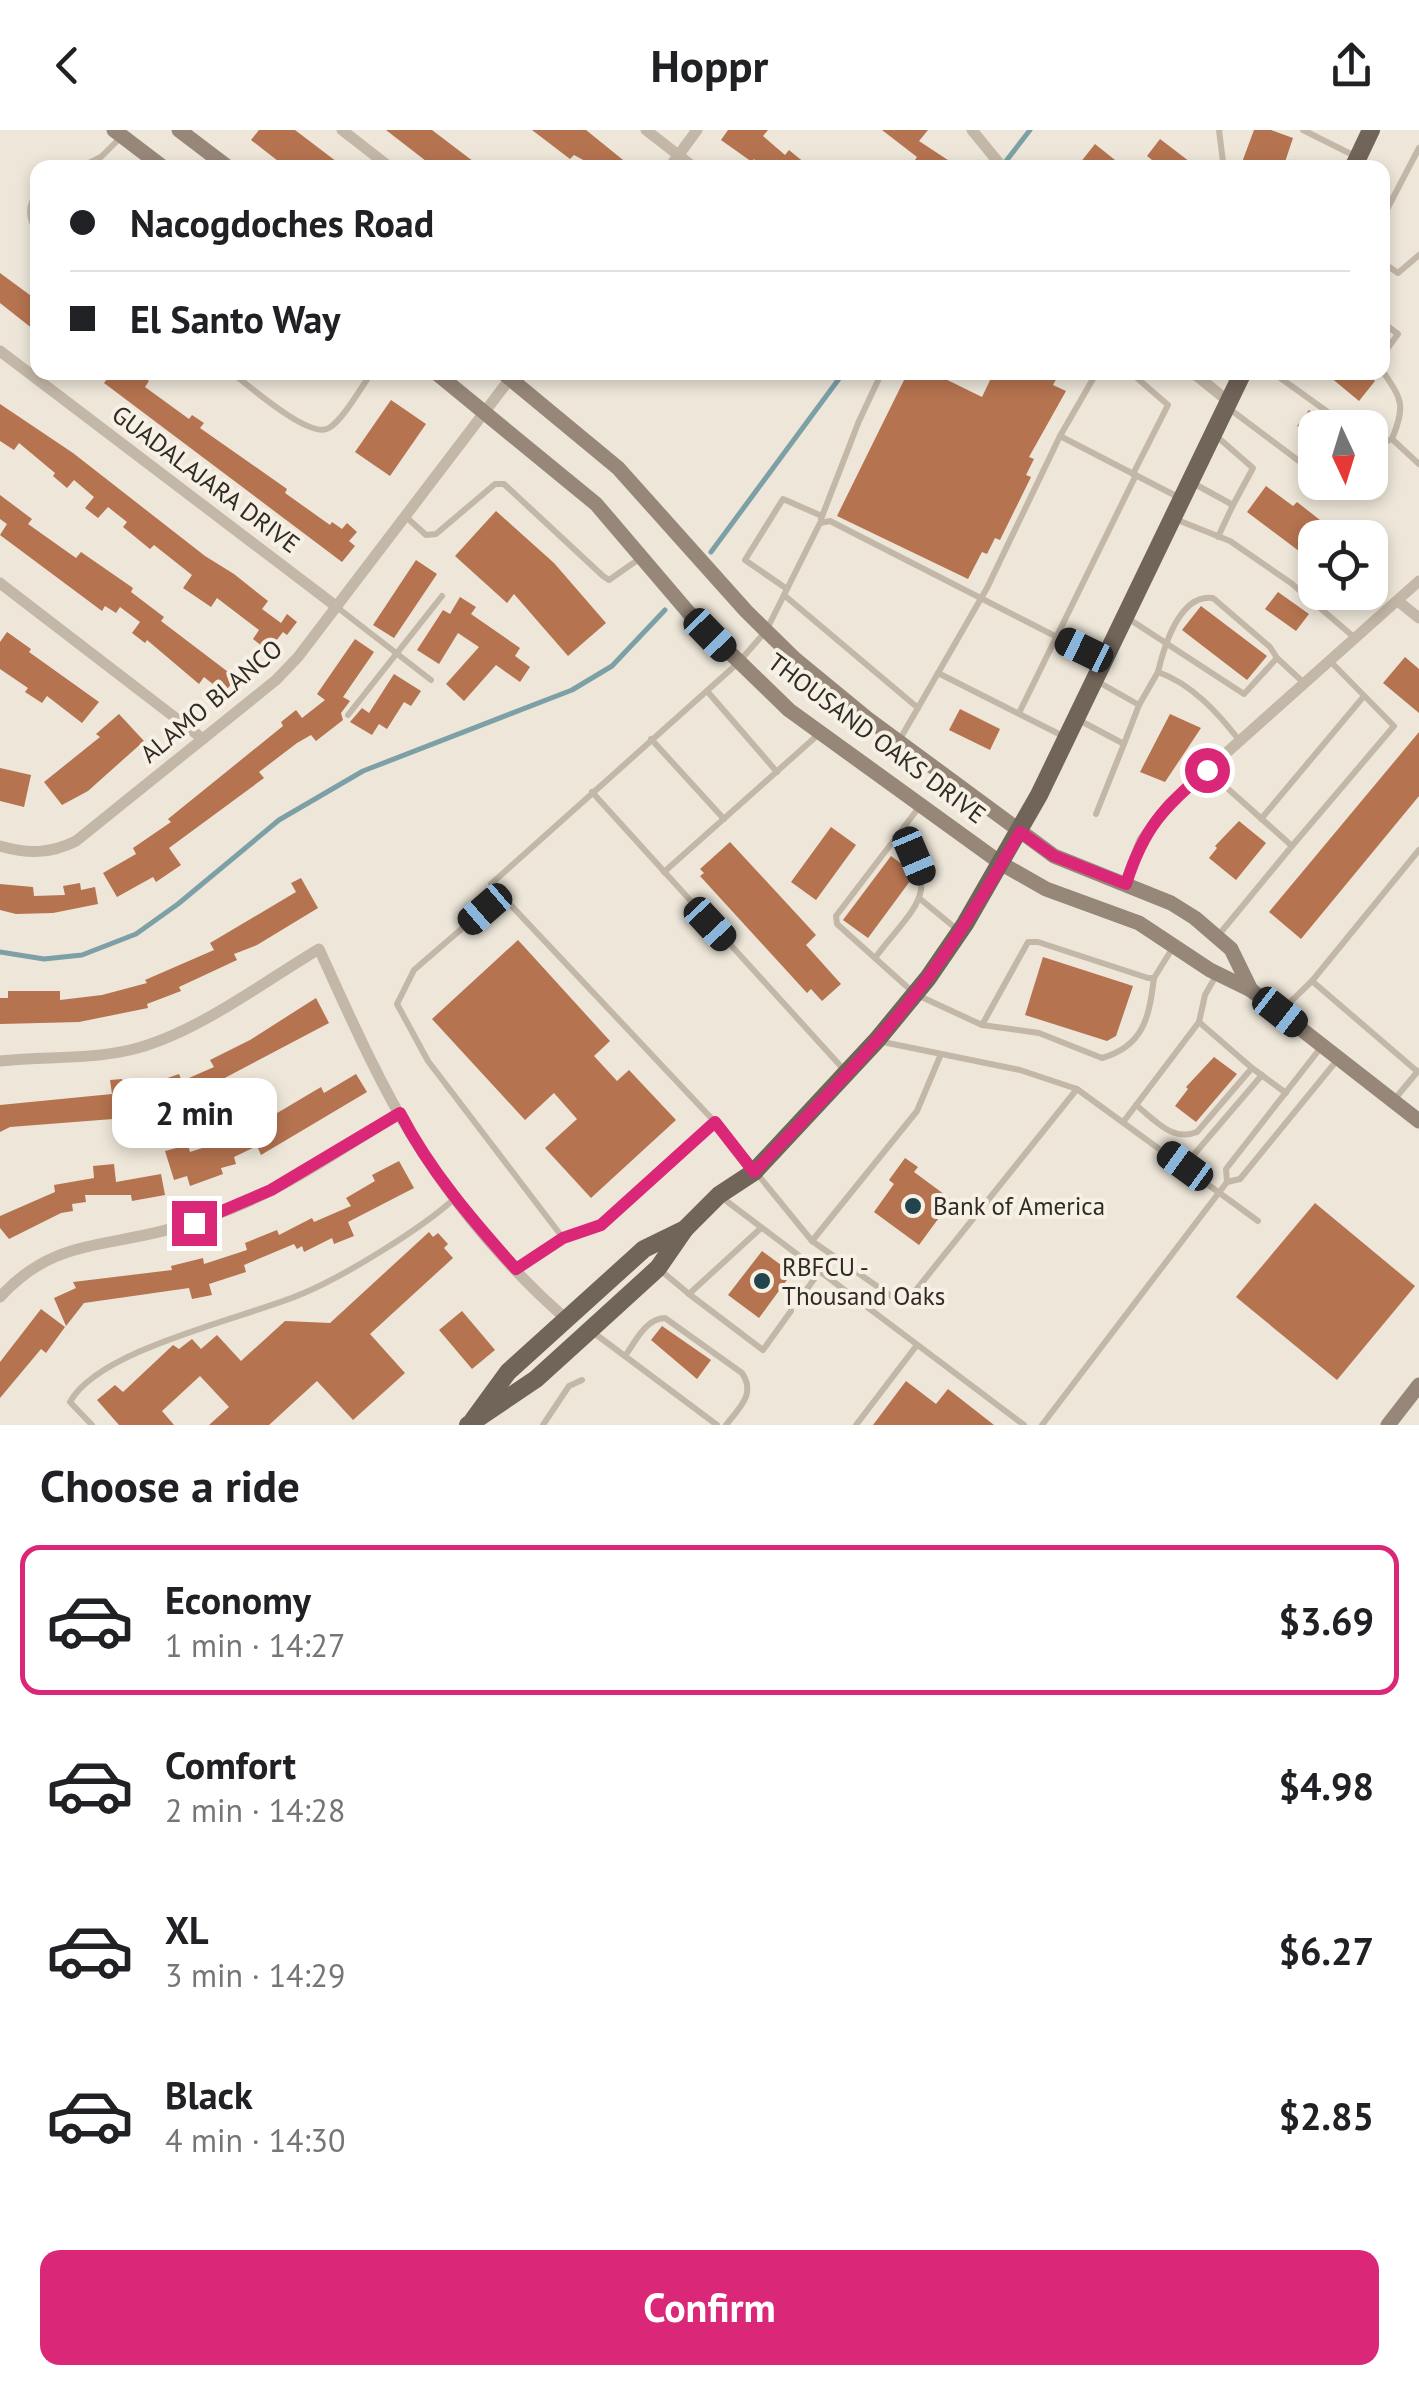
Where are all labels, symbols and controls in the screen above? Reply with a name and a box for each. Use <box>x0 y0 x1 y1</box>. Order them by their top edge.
text: Hoppr <box>651 36 768 94</box>
icon: back <box>40 38 95 93</box>
icon: share <box>1324 38 1379 93</box>
text: Nacogdoches Road <box>130 198 434 247</box>
text: El Santo Way <box>130 294 340 343</box>
street label: GUADALAJARA DRIVE <box>106 398 306 560</box>
north arrow <box>1298 410 1388 500</box>
map controls <box>1298 410 1388 610</box>
button: locate <box>1298 520 1388 610</box>
car <box>678 603 742 667</box>
car <box>1050 623 1118 677</box>
street label: ALAMO BLANCO <box>133 632 289 770</box>
street label: THOUSAND OAKS DRIVE <box>762 646 992 830</box>
route start <box>1185 748 1230 793</box>
car <box>888 823 940 889</box>
car <box>453 878 517 940</box>
car <box>679 892 741 956</box>
car <box>1247 982 1313 1042</box>
callout: 2 min <box>111 1078 276 1148</box>
text: 2 min <box>155 1092 234 1134</box>
car <box>1152 1136 1218 1196</box>
place label: Bank of America <box>933 1190 1105 1222</box>
marker: Bank of America <box>902 1195 924 1217</box>
route end <box>172 1201 217 1246</box>
place label: RBFCU - Thousand Oaks <box>782 1251 945 1312</box>
marker: RBFCU - Thousand Oaks <box>751 1270 773 1292</box>
text: Choose a ride <box>40 1456 300 1514</box>
icon: car <box>45 1575 135 1665</box>
text: Economy <box>165 1575 311 1624</box>
text: $3.69 <box>1278 1596 1374 1645</box>
text: 1 min · 14:27 <box>165 1624 345 1666</box>
icon: car <box>45 1740 135 1830</box>
text: Comfort <box>165 1740 296 1789</box>
text: $4.98 <box>1278 1761 1374 1810</box>
text: 2 min · 14:28 <box>165 1789 345 1831</box>
icon: car <box>45 1905 135 1995</box>
text: XL <box>165 1905 209 1954</box>
text: $6.27 <box>1278 1926 1374 1975</box>
text: 3 min · 14:29 <box>165 1954 345 1996</box>
icon: car <box>45 2070 135 2160</box>
text: Black <box>165 2070 253 2119</box>
text: $2.85 <box>1278 2091 1374 2140</box>
text: 4 min · 14:30 <box>165 2119 345 2161</box>
button: Confirm <box>40 2250 1379 2365</box>

